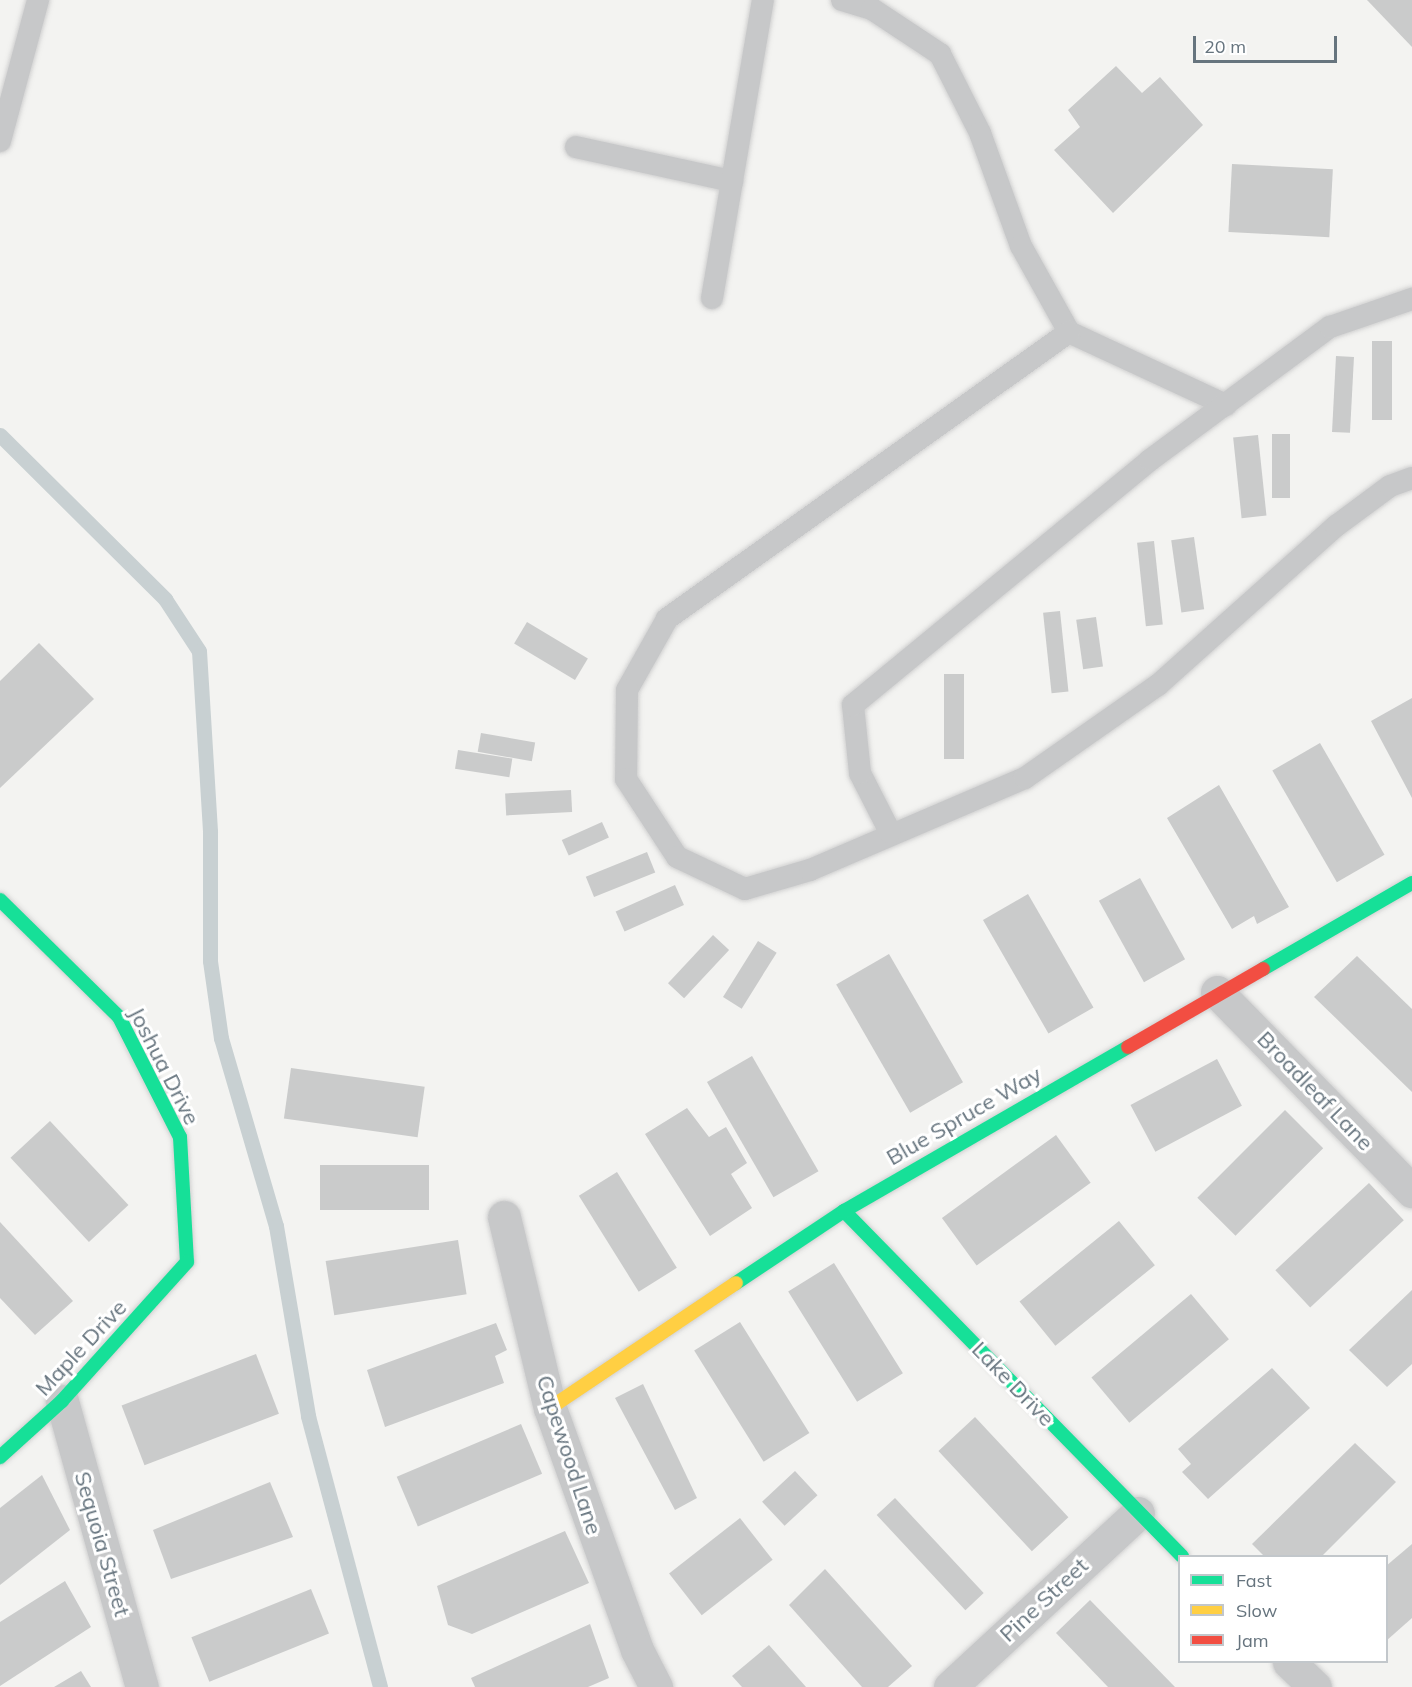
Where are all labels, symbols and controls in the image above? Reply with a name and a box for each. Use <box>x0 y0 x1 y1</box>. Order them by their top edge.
scale bar <box>1196 24 1340 62</box>
text: 20 m <box>1204 35 1246 58</box>
street label: Joshua Drive <box>123 1003 205 1129</box>
street label: Broadleaf Lane <box>1252 1026 1378 1156</box>
street label: Blue Spruce Way <box>882 1061 1046 1171</box>
street label: Maple Drive <box>30 1295 132 1401</box>
street label: Lake Drive <box>966 1336 1060 1432</box>
street label: Capewood Lane <box>531 1372 607 1538</box>
street label: Sequoia Street <box>69 1469 135 1619</box>
street label: Pine Street <box>994 1552 1094 1648</box>
legend <box>1178 1555 1388 1663</box>
text: Fast <box>1236 1569 1272 1592</box>
text: Slow <box>1236 1599 1277 1622</box>
text: Jam <box>1236 1629 1269 1652</box>

